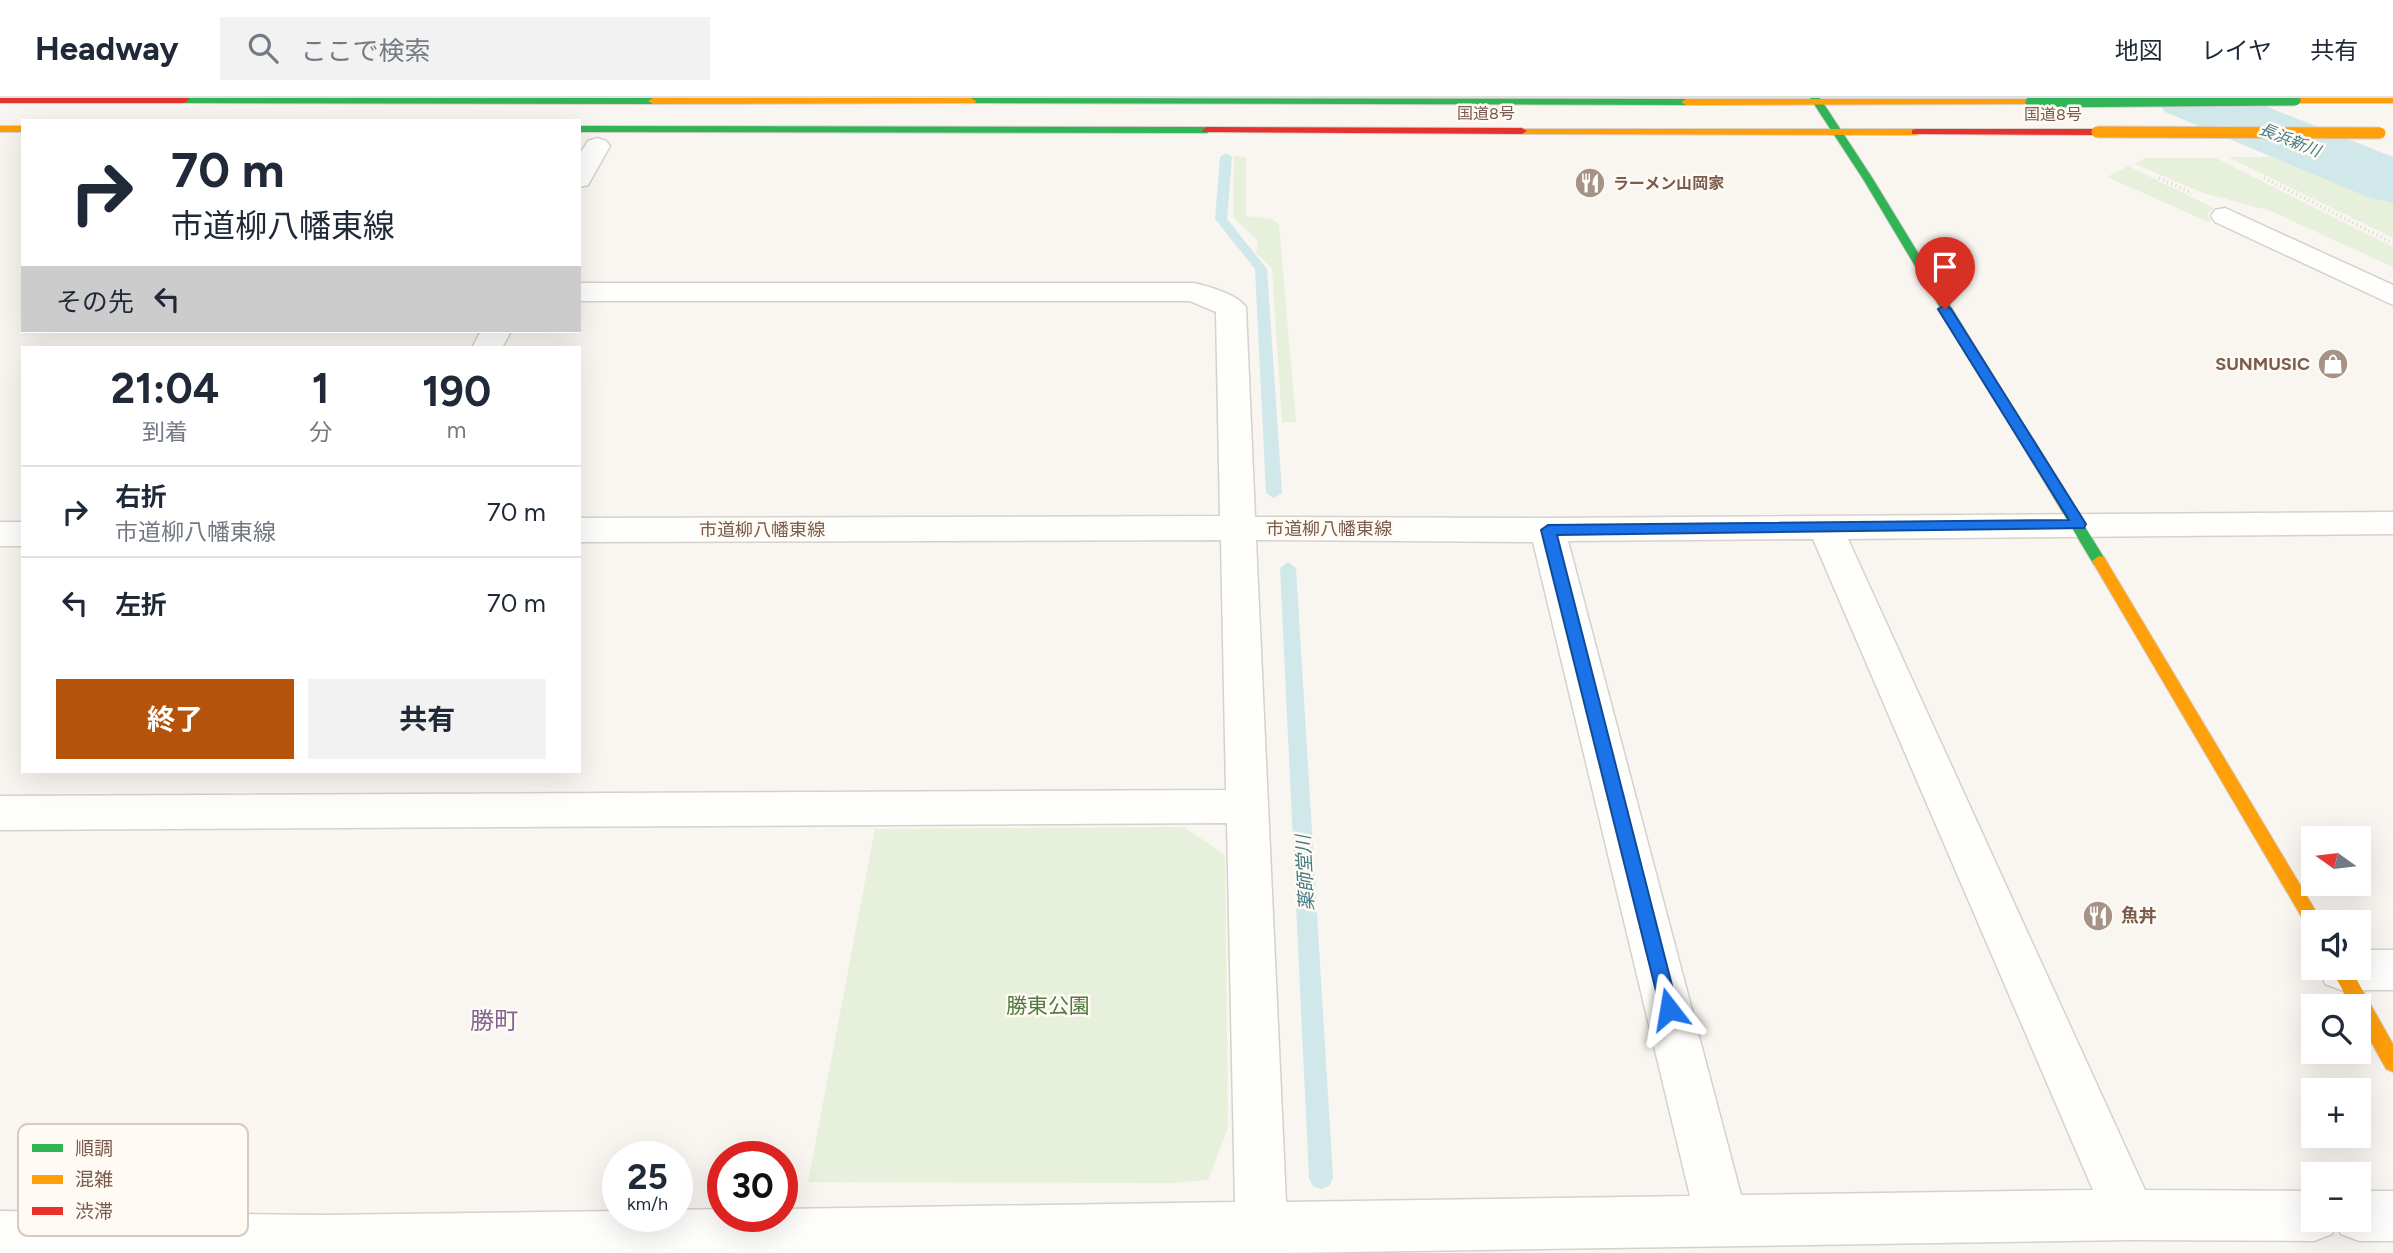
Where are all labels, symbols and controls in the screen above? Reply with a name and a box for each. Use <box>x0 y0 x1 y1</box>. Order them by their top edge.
search box <box>220 17 710 80</box>
text: Headway <box>35 29 178 68</box>
icon: search <box>244 29 282 67</box>
text: ここで検索 <box>300 35 430 67</box>
text: 地図 <box>2115 36 2163 65</box>
text: レイヤ <box>2201 36 2272 65</box>
text: 共有 <box>2310 36 2358 65</box>
street label: 国道8号 <box>1457 104 1515 123</box>
street label: 国道8号 <box>2024 105 2082 124</box>
water label: 長浜新川 <box>2257 119 2325 162</box>
text: 70 m <box>171 140 284 199</box>
icon: right <box>56 147 147 238</box>
restaurant icon: ラーメン山岡家 <box>1573 166 1607 200</box>
place label: ラーメン山岡家 <box>1613 174 1724 193</box>
text: 市道柳八幡東線 <box>171 207 395 245</box>
pin <box>1915 237 1975 309</box>
icon: arrive <box>1926 248 1964 286</box>
icon: left <box>148 280 186 318</box>
text: その先 <box>56 286 134 318</box>
shop icon: SUNMUSIC <box>2316 347 2350 381</box>
place label: SUNMUSIC <box>2215 353 2310 375</box>
text: 21:04 <box>111 363 219 414</box>
text: 1 <box>312 363 329 414</box>
text: 190 <box>422 366 491 417</box>
text: m <box>447 416 466 444</box>
text: 到着 <box>142 418 188 446</box>
text: 分 <box>309 418 332 446</box>
text: 右折 <box>115 481 167 513</box>
icon: right <box>56 493 94 531</box>
text: 70 m <box>487 496 546 528</box>
text: 市道柳八幡東線 <box>115 518 276 546</box>
street label: 市道柳八幡東線 <box>1266 518 1392 540</box>
street label: 市道柳八幡東線 <box>699 519 825 541</box>
icon: left <box>56 584 94 622</box>
text: 70 m <box>487 587 546 619</box>
text: 左折 <box>115 589 167 621</box>
button: 終了 <box>56 679 294 759</box>
button: 共有 <box>308 679 546 759</box>
north arrow <box>2301 826 2371 896</box>
map controls <box>2301 826 2371 1232</box>
water label: 薬師堂川 <box>1291 832 1318 912</box>
restaurant icon: 魚丼 <box>2081 899 2115 933</box>
place label: 魚丼 <box>2121 905 2157 927</box>
button: sound <box>2301 910 2371 980</box>
position arrow <box>1632 972 1706 1046</box>
park label: 勝東公園 <box>1006 993 1090 1018</box>
button: search <box>2301 994 2371 1064</box>
district label: 勝町 <box>470 1006 518 1035</box>
button: + <box>2301 1078 2371 1148</box>
legend <box>18 1124 248 1236</box>
text: 順調 <box>75 1137 113 1160</box>
speed limit sign: 30 <box>707 1141 798 1232</box>
text: 25 <box>627 1156 668 1198</box>
button: − <box>2301 1162 2371 1232</box>
text: 混雑 <box>75 1168 113 1191</box>
text: km/h <box>627 1193 668 1215</box>
text: 渋滞 <box>75 1200 113 1223</box>

